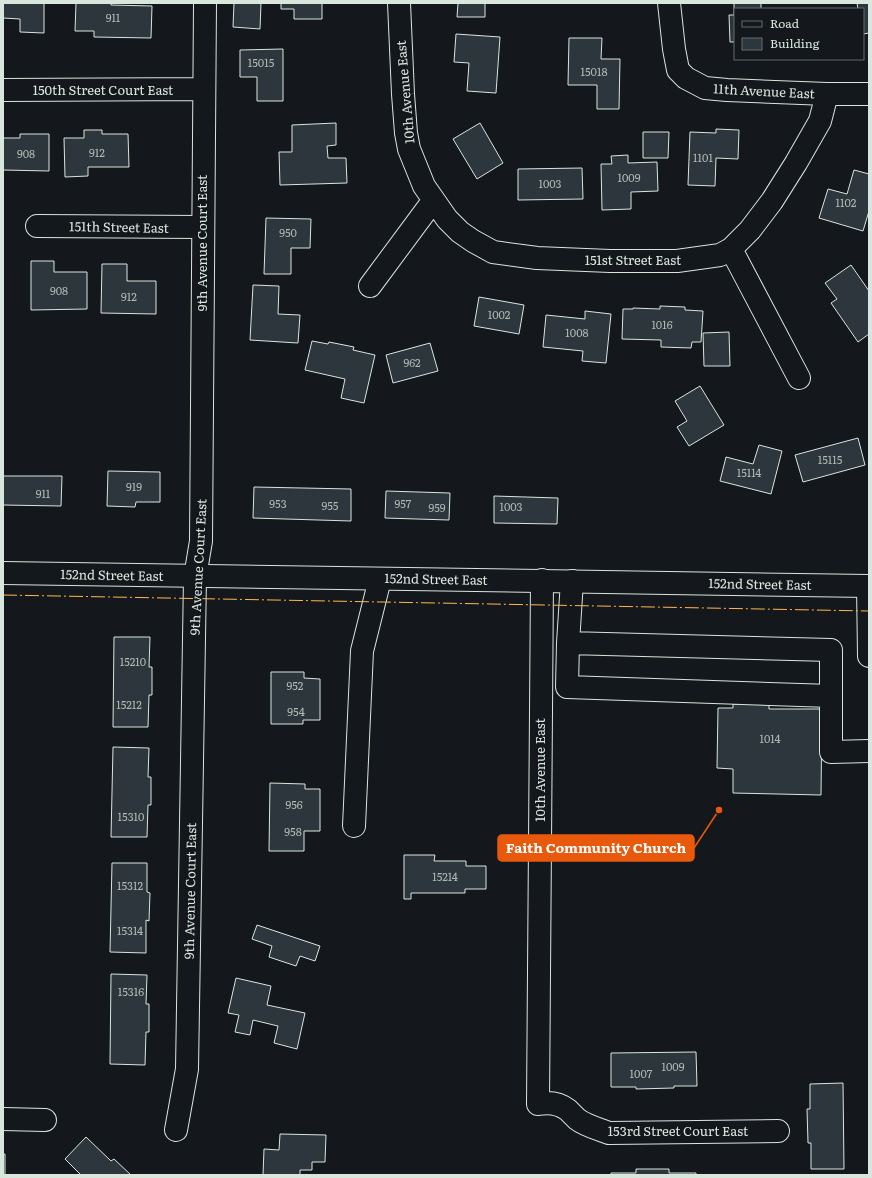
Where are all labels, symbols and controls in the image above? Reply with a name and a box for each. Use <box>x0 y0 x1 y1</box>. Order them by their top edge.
legend <box>734 8 864 60</box>
house number: 911 <box>106 9 121 25</box>
text: Road <box>770 14 800 32</box>
text: Building <box>770 34 820 52</box>
street label: 10th Avenue East <box>390 39 418 145</box>
house number: 15015 <box>248 54 275 70</box>
house number: 15018 <box>581 63 607 79</box>
street label: 11th Avenue East <box>713 78 816 103</box>
street label: 150th Street Court East <box>33 80 174 99</box>
house number: 912 <box>89 144 105 160</box>
house number: 908 <box>17 145 35 161</box>
house number: 1101 <box>693 149 713 165</box>
house number: 1009 <box>618 169 641 185</box>
street label: 9th Avenue Court East <box>192 174 211 311</box>
house number: 1003 <box>539 175 562 191</box>
house number: 1102 <box>836 194 857 210</box>
street label: 151th Street East <box>69 216 170 237</box>
house number: 950 <box>279 224 297 240</box>
street label: 151st Street East <box>585 250 682 269</box>
house number: 908 <box>50 282 68 298</box>
house number: 912 <box>121 288 137 304</box>
house number: 1002 <box>488 306 511 322</box>
house number: 1016 <box>651 316 673 332</box>
house number: 1008 <box>565 324 589 340</box>
house number: 962 <box>403 354 421 370</box>
house number: 15115 <box>818 451 843 467</box>
house number: 15114 <box>737 464 761 480</box>
house number: 919 <box>126 478 142 494</box>
house number: 911 <box>36 485 51 501</box>
house number: 953 <box>269 495 287 511</box>
house number: 957 <box>395 495 412 511</box>
house number: 955 <box>322 497 339 513</box>
street label: 9th Avenue Court East <box>184 498 211 636</box>
house number: 1003 <box>500 498 523 514</box>
house number: 959 <box>428 499 446 515</box>
street label: 152nd Street East <box>60 564 165 585</box>
street label: 152nd Street East <box>384 568 489 589</box>
street label: 152nd Street East <box>708 573 813 594</box>
house number: 15210 <box>120 653 146 669</box>
house number: 952 <box>287 677 304 693</box>
house number: 15212 <box>116 696 142 712</box>
house number: 954 <box>287 703 305 719</box>
street label: 10th Avenue East <box>530 717 549 822</box>
house number: 1014 <box>760 730 780 746</box>
house number: 956 <box>285 796 303 812</box>
house number: 15310 <box>118 808 144 824</box>
street label: 9th Avenue Court East <box>179 822 200 959</box>
house number: 958 <box>284 823 302 839</box>
callout: Faith Community Church <box>498 835 694 861</box>
text: Faith Community Church <box>506 837 687 857</box>
house number: 15214 <box>432 868 458 884</box>
house number: 15312 <box>117 877 143 893</box>
house number: 15314 <box>117 922 143 938</box>
house number: 15316 <box>118 983 144 999</box>
house number: 1009 <box>662 1058 685 1074</box>
house number: 1007 <box>630 1065 653 1081</box>
street label: 153rd Street Court East <box>608 1121 749 1140</box>

